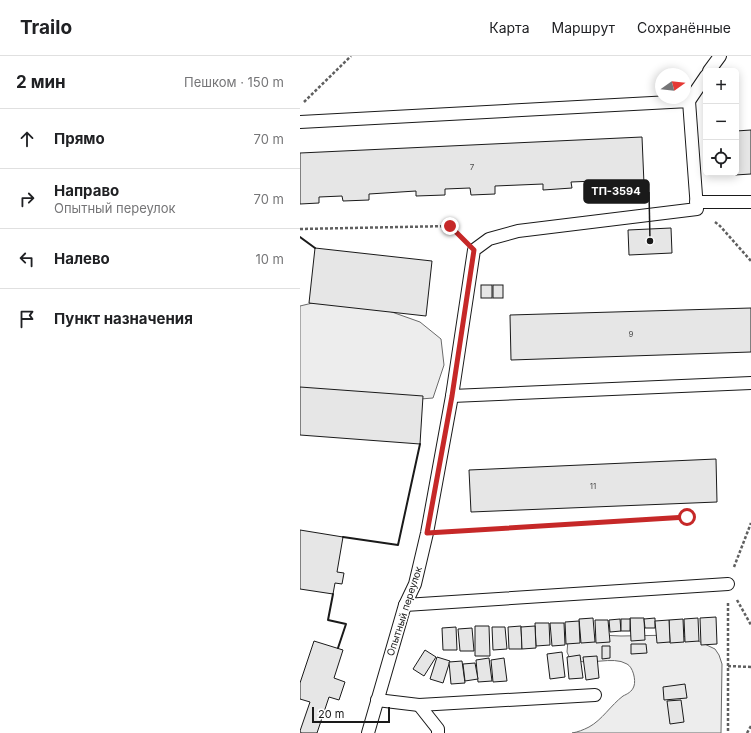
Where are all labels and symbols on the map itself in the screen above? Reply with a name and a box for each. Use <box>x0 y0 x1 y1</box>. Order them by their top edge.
north arrow <box>655 68 691 104</box>
house number: 7 <box>470 162 475 172</box>
callout: ТП-3594 <box>584 180 649 203</box>
text: ТП-3594 <box>591 184 641 198</box>
route end <box>441 217 459 235</box>
house number: 9 <box>629 329 634 339</box>
house number: 11 <box>590 481 596 491</box>
route start <box>678 508 696 526</box>
street label: Опытный переулок <box>384 564 424 657</box>
scale bar <box>312 705 390 724</box>

